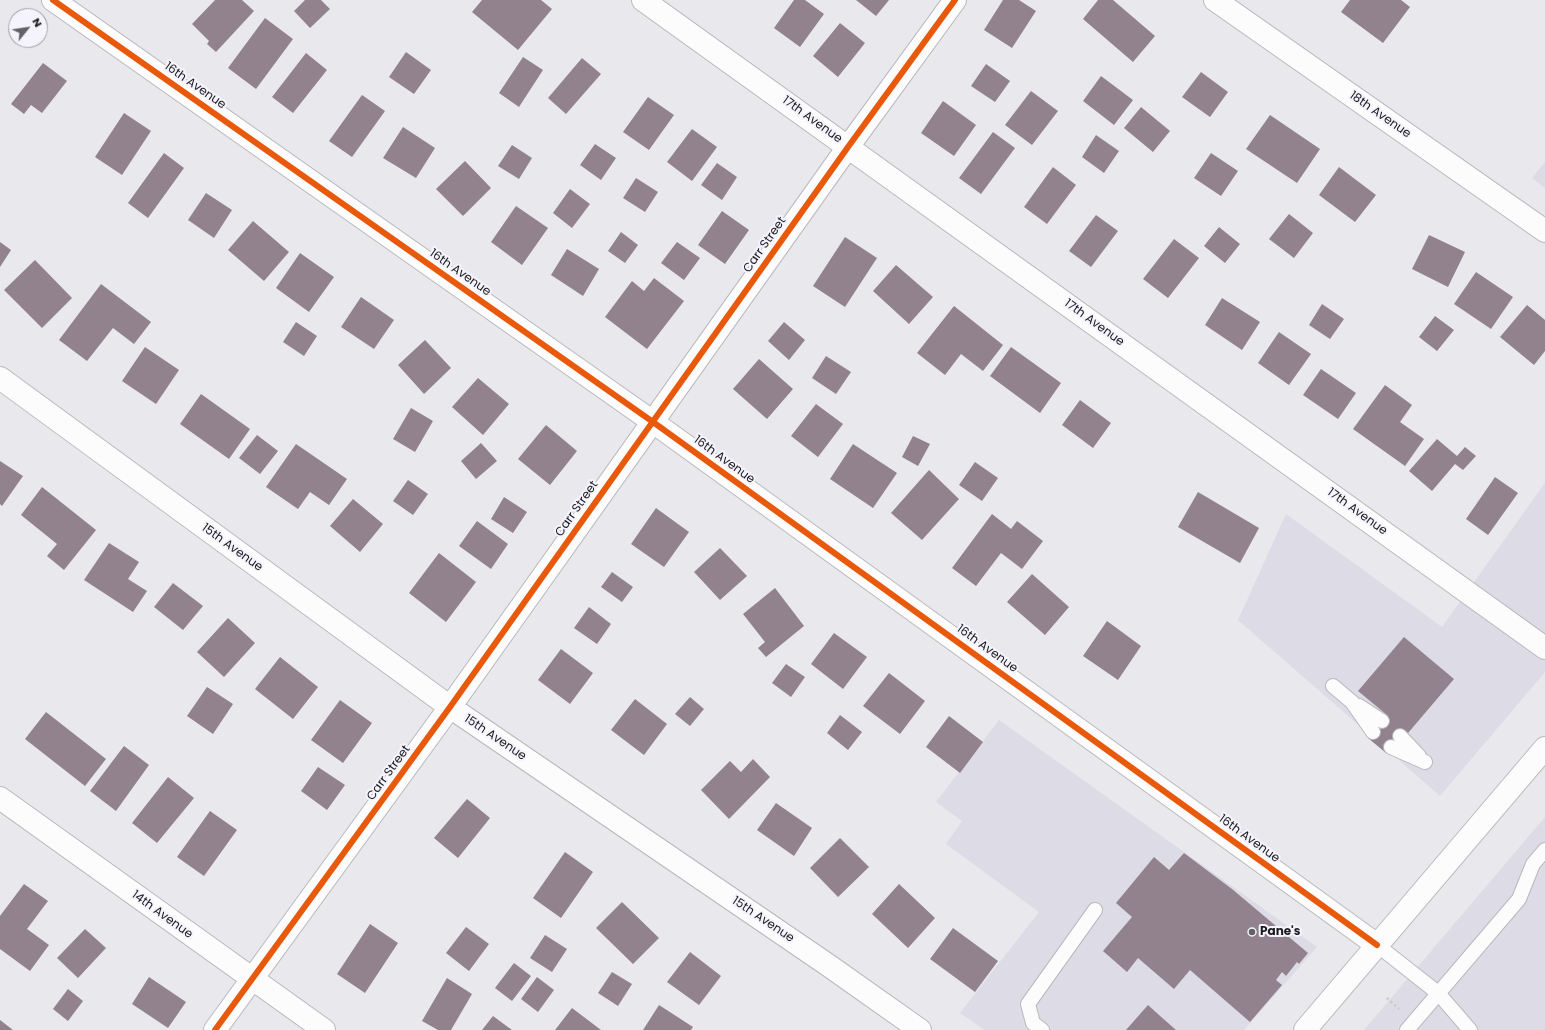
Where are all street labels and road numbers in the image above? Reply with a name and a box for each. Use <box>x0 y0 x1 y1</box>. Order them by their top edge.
street label: 16th Avenue <box>161 60 229 112</box>
street label: 18th Avenue <box>1346 89 1414 141</box>
street label: 17th Avenue <box>779 93 845 147</box>
street label: Carr Street <box>741 214 789 276</box>
street label: 16th Avenue <box>426 247 494 299</box>
street label: 17th Avenue <box>1061 296 1127 350</box>
street label: 16th Avenue <box>691 433 757 487</box>
street label: Carr Street <box>553 478 601 540</box>
street label: 17th Avenue <box>1324 485 1390 539</box>
street label: 15th Avenue <box>199 521 265 575</box>
street label: 16th Avenue <box>954 622 1020 676</box>
street label: 15th Avenue <box>461 712 529 764</box>
street label: Carr Street <box>364 743 414 803</box>
street label: 16th Avenue <box>1216 812 1282 866</box>
street label: 14th Avenue <box>129 888 195 942</box>
street label: 15th Avenue <box>729 894 797 946</box>

